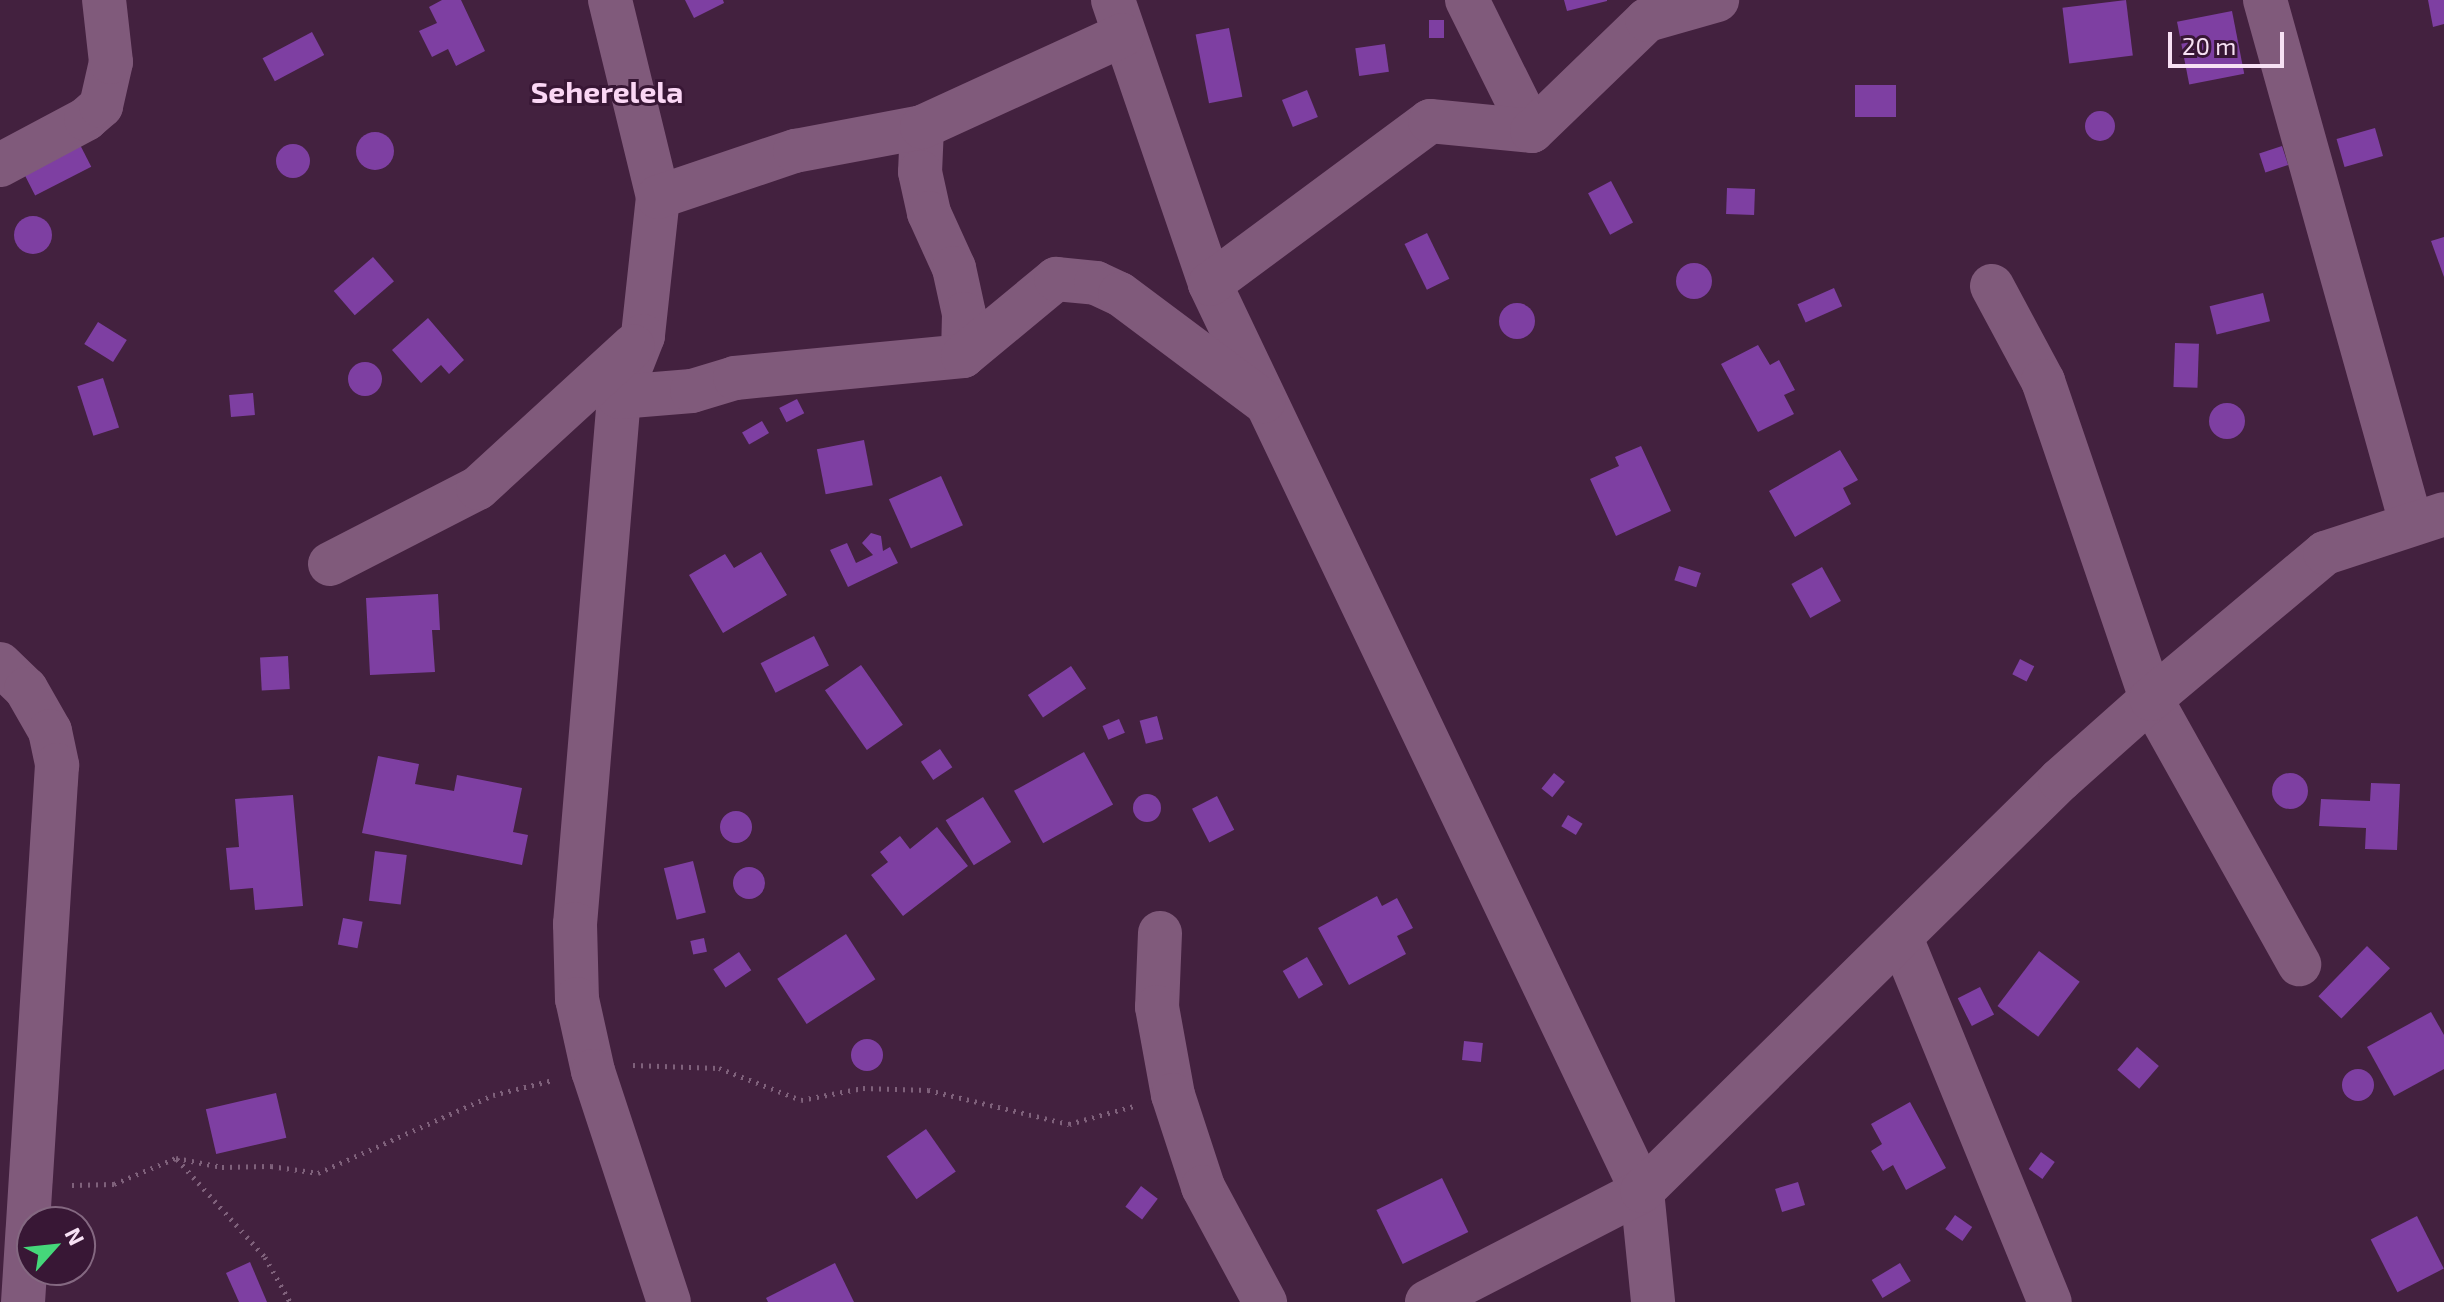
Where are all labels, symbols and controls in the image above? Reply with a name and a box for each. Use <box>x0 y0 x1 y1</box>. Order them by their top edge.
scale bar <box>2172 16 2288 66</box>
text: 20 m <box>2182 31 2236 60</box>
district label: Seherelela <box>531 73 683 109</box>
north arrow <box>16 1206 96 1286</box>
text: N <box>60 1223 91 1249</box>

